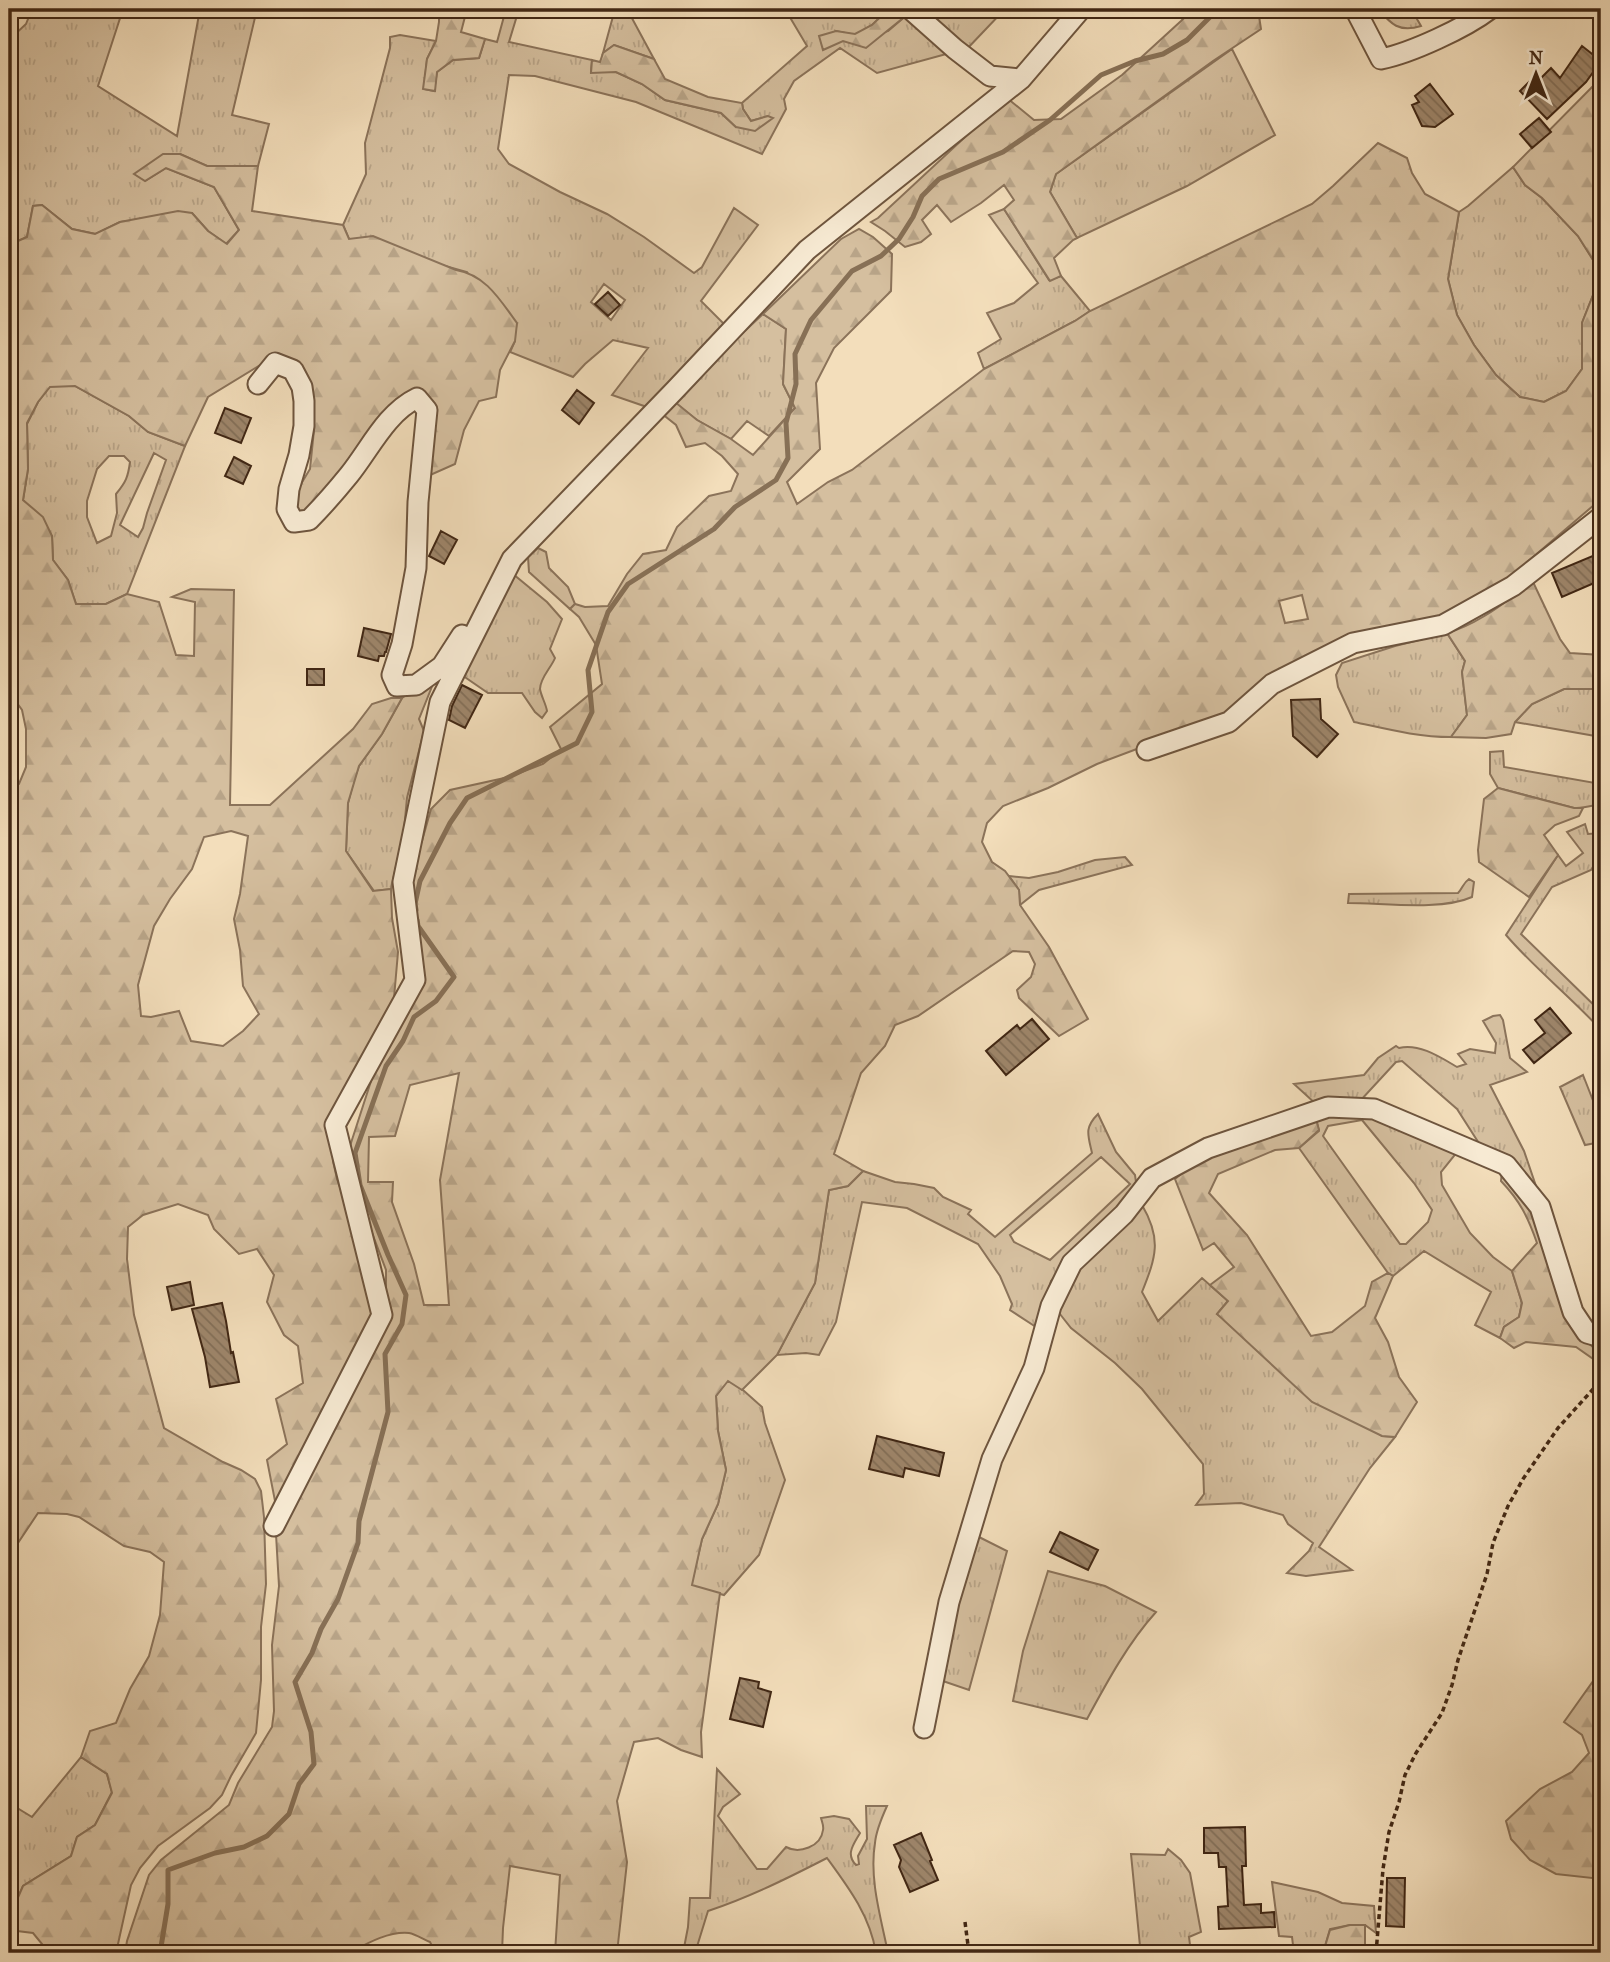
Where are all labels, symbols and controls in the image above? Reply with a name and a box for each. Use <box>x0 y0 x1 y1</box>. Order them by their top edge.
north arrow <box>1502 38 1572 108</box>
text: N <box>1529 47 1544 69</box>

